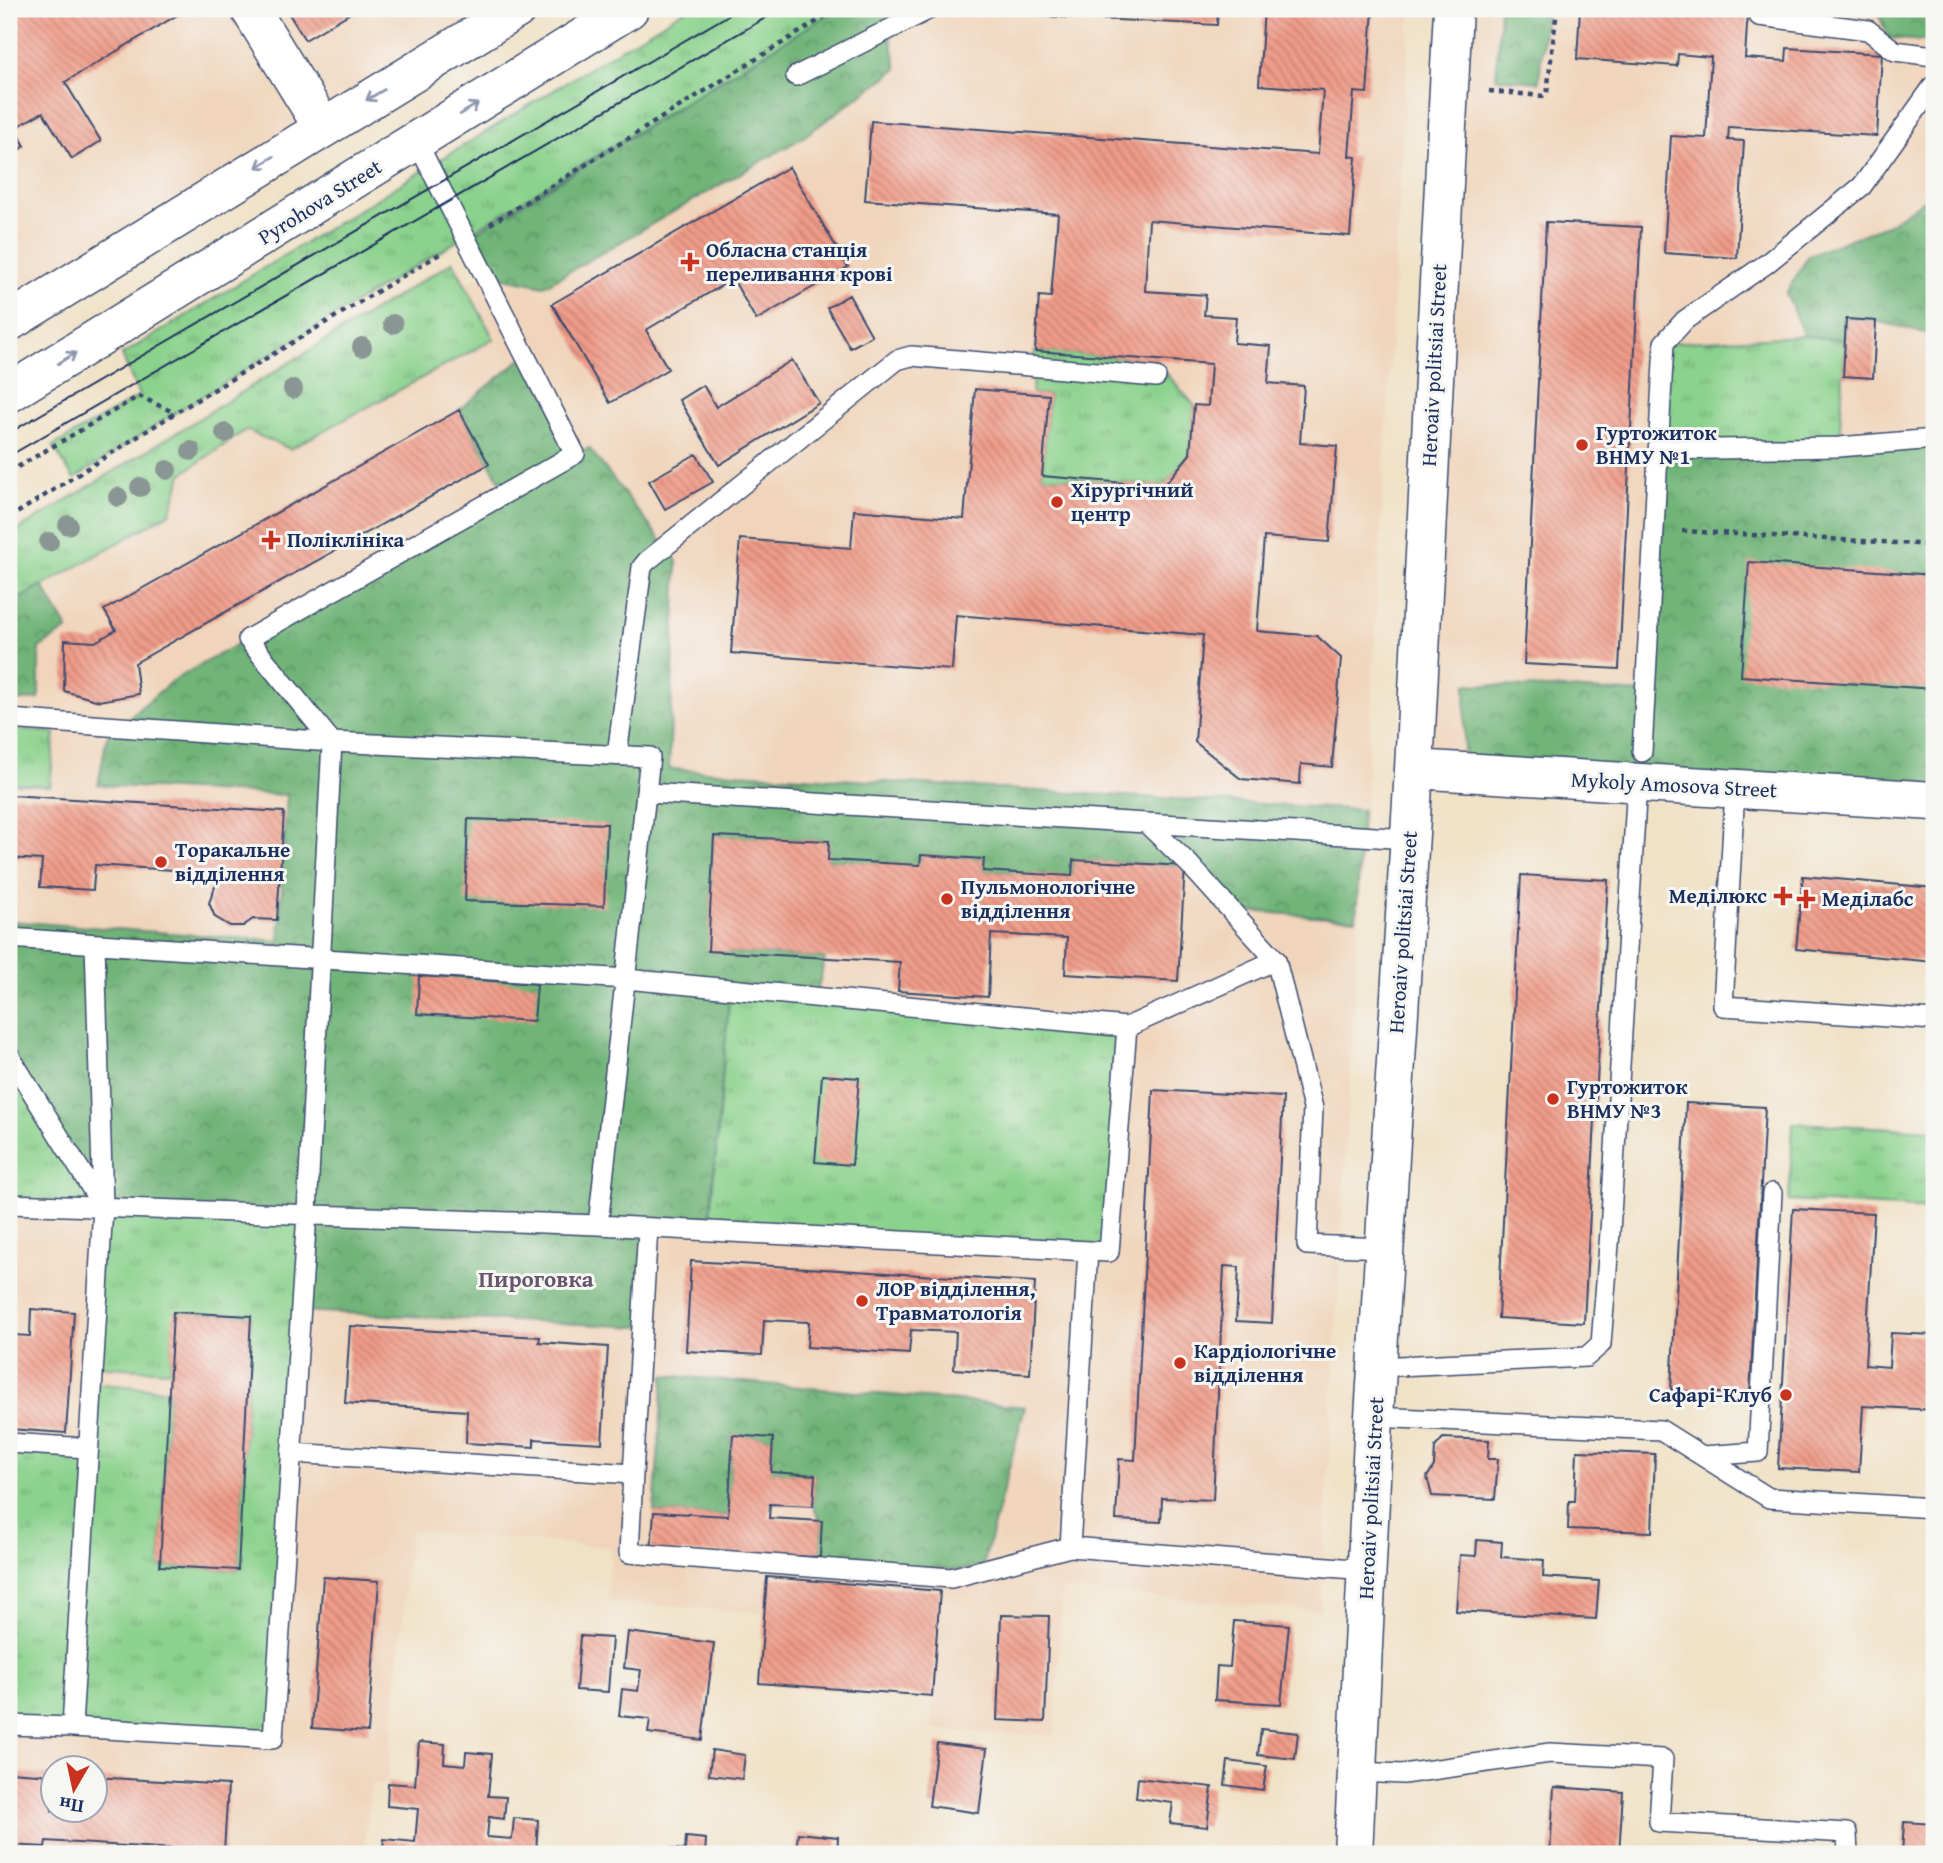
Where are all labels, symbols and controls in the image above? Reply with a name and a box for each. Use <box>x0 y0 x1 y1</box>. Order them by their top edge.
one-way arrow <box>365 88 385 102</box>
one-way arrow <box>459 102 478 117</box>
street label: Pyrohova Street <box>252 151 388 252</box>
one-way arrow <box>255 156 275 170</box>
place label: Обласна станція переливання крові <box>706 234 893 289</box>
marker: Обласна станція переливання крові <box>680 252 700 272</box>
street label: Heroaiv politsiai Street <box>1413 262 1454 467</box>
one-way arrow <box>56 350 76 364</box>
place label: Гуртожиток ВНМУ №1 <box>1596 417 1717 472</box>
marker: Гуртожиток ВНМУ №1 <box>1574 437 1590 453</box>
place label: Хірургічний центр <box>1071 474 1193 529</box>
marker: Хірургічний центр <box>1049 494 1065 510</box>
place label: Поліклініка <box>287 524 404 555</box>
marker: Поліклініка <box>261 530 281 550</box>
street label: Mykoly Amosova Street <box>1570 764 1779 805</box>
street label: Heroaiv politsiai Street <box>1380 829 1425 1034</box>
place label: Торакальне відділення <box>175 834 290 889</box>
marker: Торакальне відділення <box>153 854 169 870</box>
place label: Пульмонологічне відділення <box>961 871 1135 926</box>
place label: Меділюкс <box>1669 880 1767 911</box>
place label: Меділабс <box>1822 883 1914 914</box>
marker: Меділюкс <box>1773 886 1793 906</box>
marker: Меділабс <box>1796 889 1816 909</box>
marker: Пульмонологічне відділення <box>939 891 955 907</box>
place label: Гуртожиток ВНМУ №3 <box>1567 1071 1688 1126</box>
marker: Гуртожиток ВНМУ №3 <box>1545 1091 1561 1107</box>
district label: Пироговка <box>479 1262 594 1295</box>
place label: ЛОР відділення, Травматологія <box>876 1273 1035 1328</box>
marker: ЛОР відділення, Травматологія <box>854 1293 870 1309</box>
place label: Кардіологічне відділення <box>1194 1335 1336 1390</box>
marker: Кардіологічне відділення <box>1172 1355 1188 1371</box>
place label: Сафарі-Клуб <box>1649 1379 1772 1410</box>
marker: Сафарі-Клуб <box>1778 1387 1794 1403</box>
street label: Heroaiv politsiai Street <box>1350 1395 1391 1600</box>
north arrow <box>38 1755 108 1825</box>
text: Пн <box>57 1790 86 1822</box>

